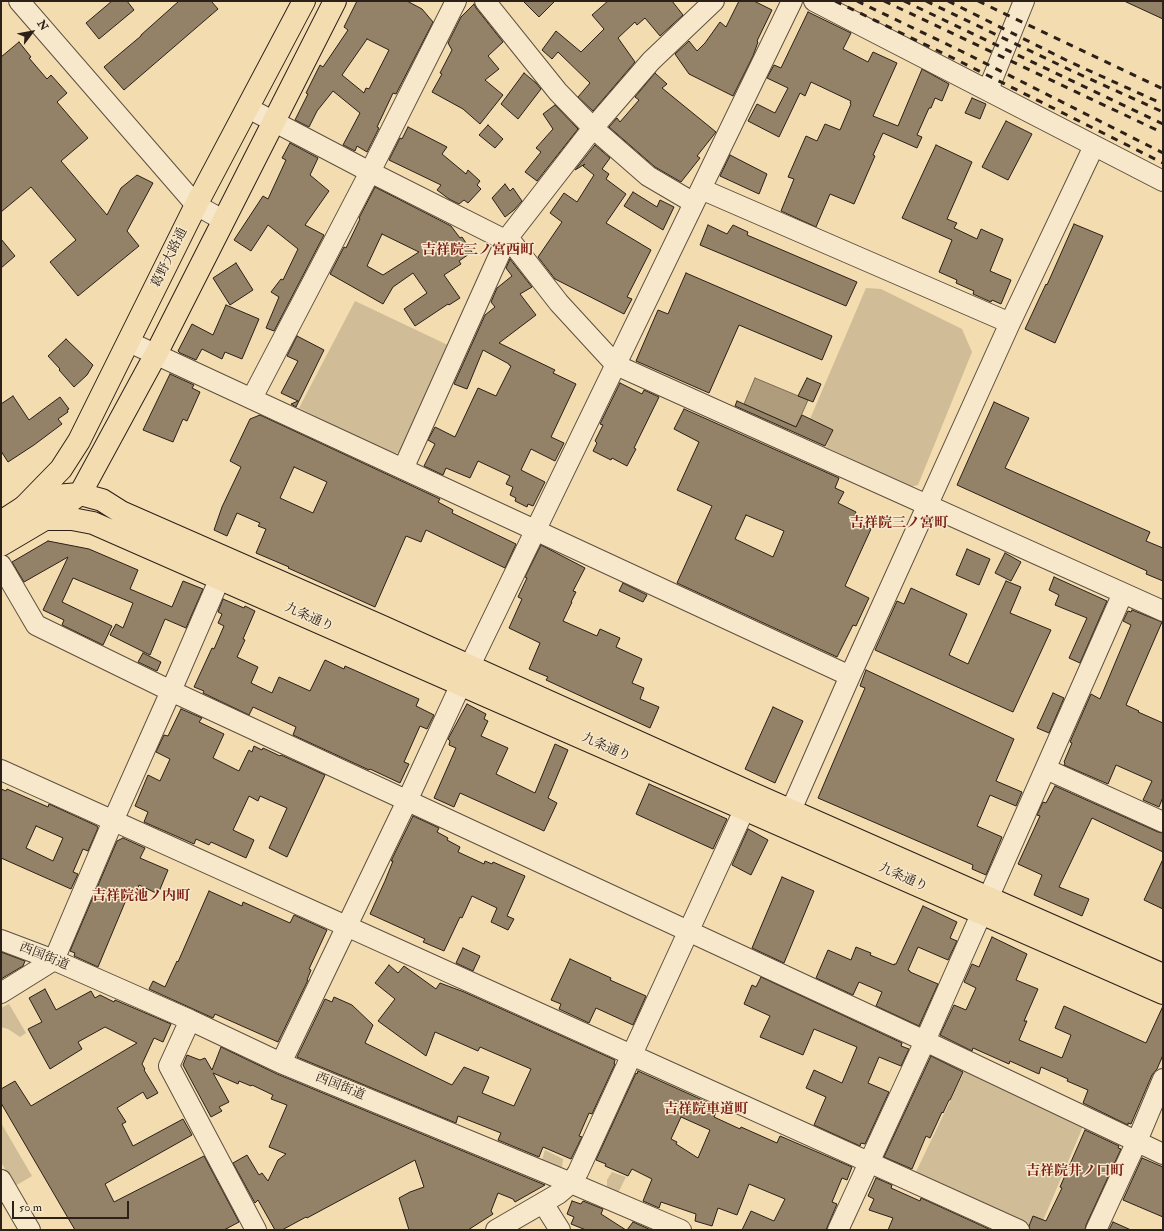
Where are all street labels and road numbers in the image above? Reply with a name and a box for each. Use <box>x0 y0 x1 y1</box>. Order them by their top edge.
street label: 葛野大路通 <box>149 225 191 291</box>
street label: 九条通り <box>282 600 336 636</box>
street label: 九条通り <box>579 730 633 766</box>
street label: 九条通り <box>876 860 930 896</box>
street label: 西国街道 <box>17 940 71 974</box>
street label: 西国街道 <box>313 1070 367 1104</box>

